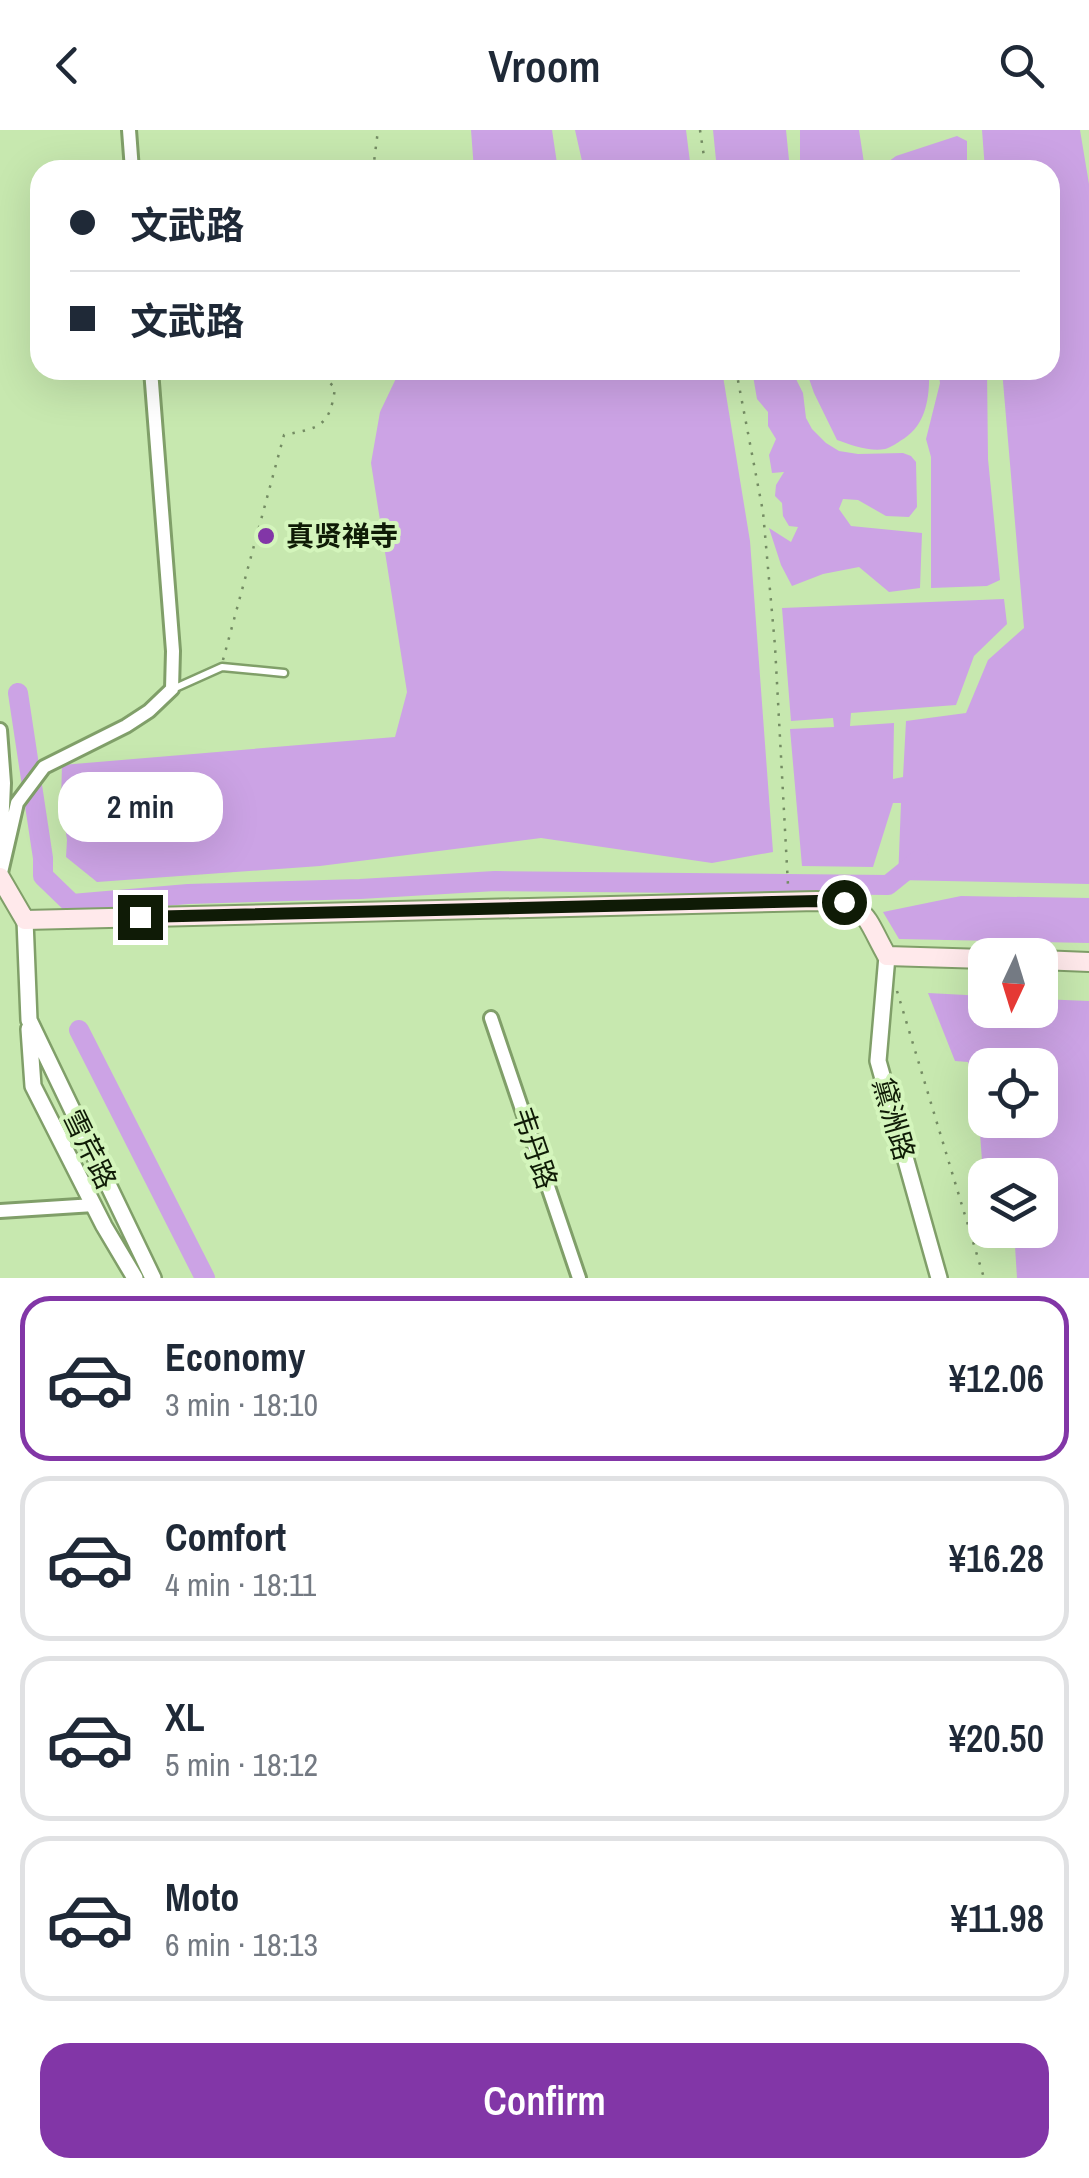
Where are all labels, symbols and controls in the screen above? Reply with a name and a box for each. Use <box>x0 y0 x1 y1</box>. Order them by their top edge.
text: Vroom <box>488 35 601 96</box>
icon: back <box>40 38 95 93</box>
icon: search <box>994 38 1049 93</box>
text: 文武路 <box>130 200 244 251</box>
text: 文武路 <box>130 296 244 347</box>
place label: 真贤禅寺 <box>286 517 398 555</box>
marker: 真贤禅寺 <box>255 525 277 547</box>
callout: 2 min <box>58 772 222 842</box>
text: 2 min <box>107 785 174 828</box>
route start <box>822 880 867 925</box>
route end <box>118 895 163 940</box>
north arrow <box>968 938 1058 1028</box>
map controls <box>968 938 1058 1248</box>
button: locate <box>968 1048 1058 1138</box>
street label: 黛洲路 <box>864 1073 924 1165</box>
street label: 韦丹路 <box>503 1102 567 1194</box>
street label: 雪芹路 <box>55 1103 125 1195</box>
button: layers <box>968 1158 1058 1248</box>
text: Economy <box>165 1332 305 1383</box>
icon: car <box>45 1334 135 1424</box>
text: ¥12.06 <box>949 1353 1044 1404</box>
text: 3 min · 18:10 <box>165 1383 318 1426</box>
text: Comfort <box>165 1512 286 1563</box>
icon: car <box>45 1514 135 1604</box>
text: ¥16.28 <box>949 1533 1044 1584</box>
text: 4 min · 18:11 <box>165 1563 316 1606</box>
text: XL <box>165 1692 205 1743</box>
icon: car <box>45 1694 135 1784</box>
text: ¥20.50 <box>949 1713 1044 1764</box>
text: 5 min · 18:12 <box>165 1743 318 1786</box>
text: Moto <box>165 1872 239 1923</box>
icon: car <box>45 1874 135 1964</box>
text: ¥11.98 <box>951 1893 1044 1944</box>
text: 6 min · 18:13 <box>165 1923 318 1966</box>
button: Confirm <box>40 2043 1049 2158</box>

